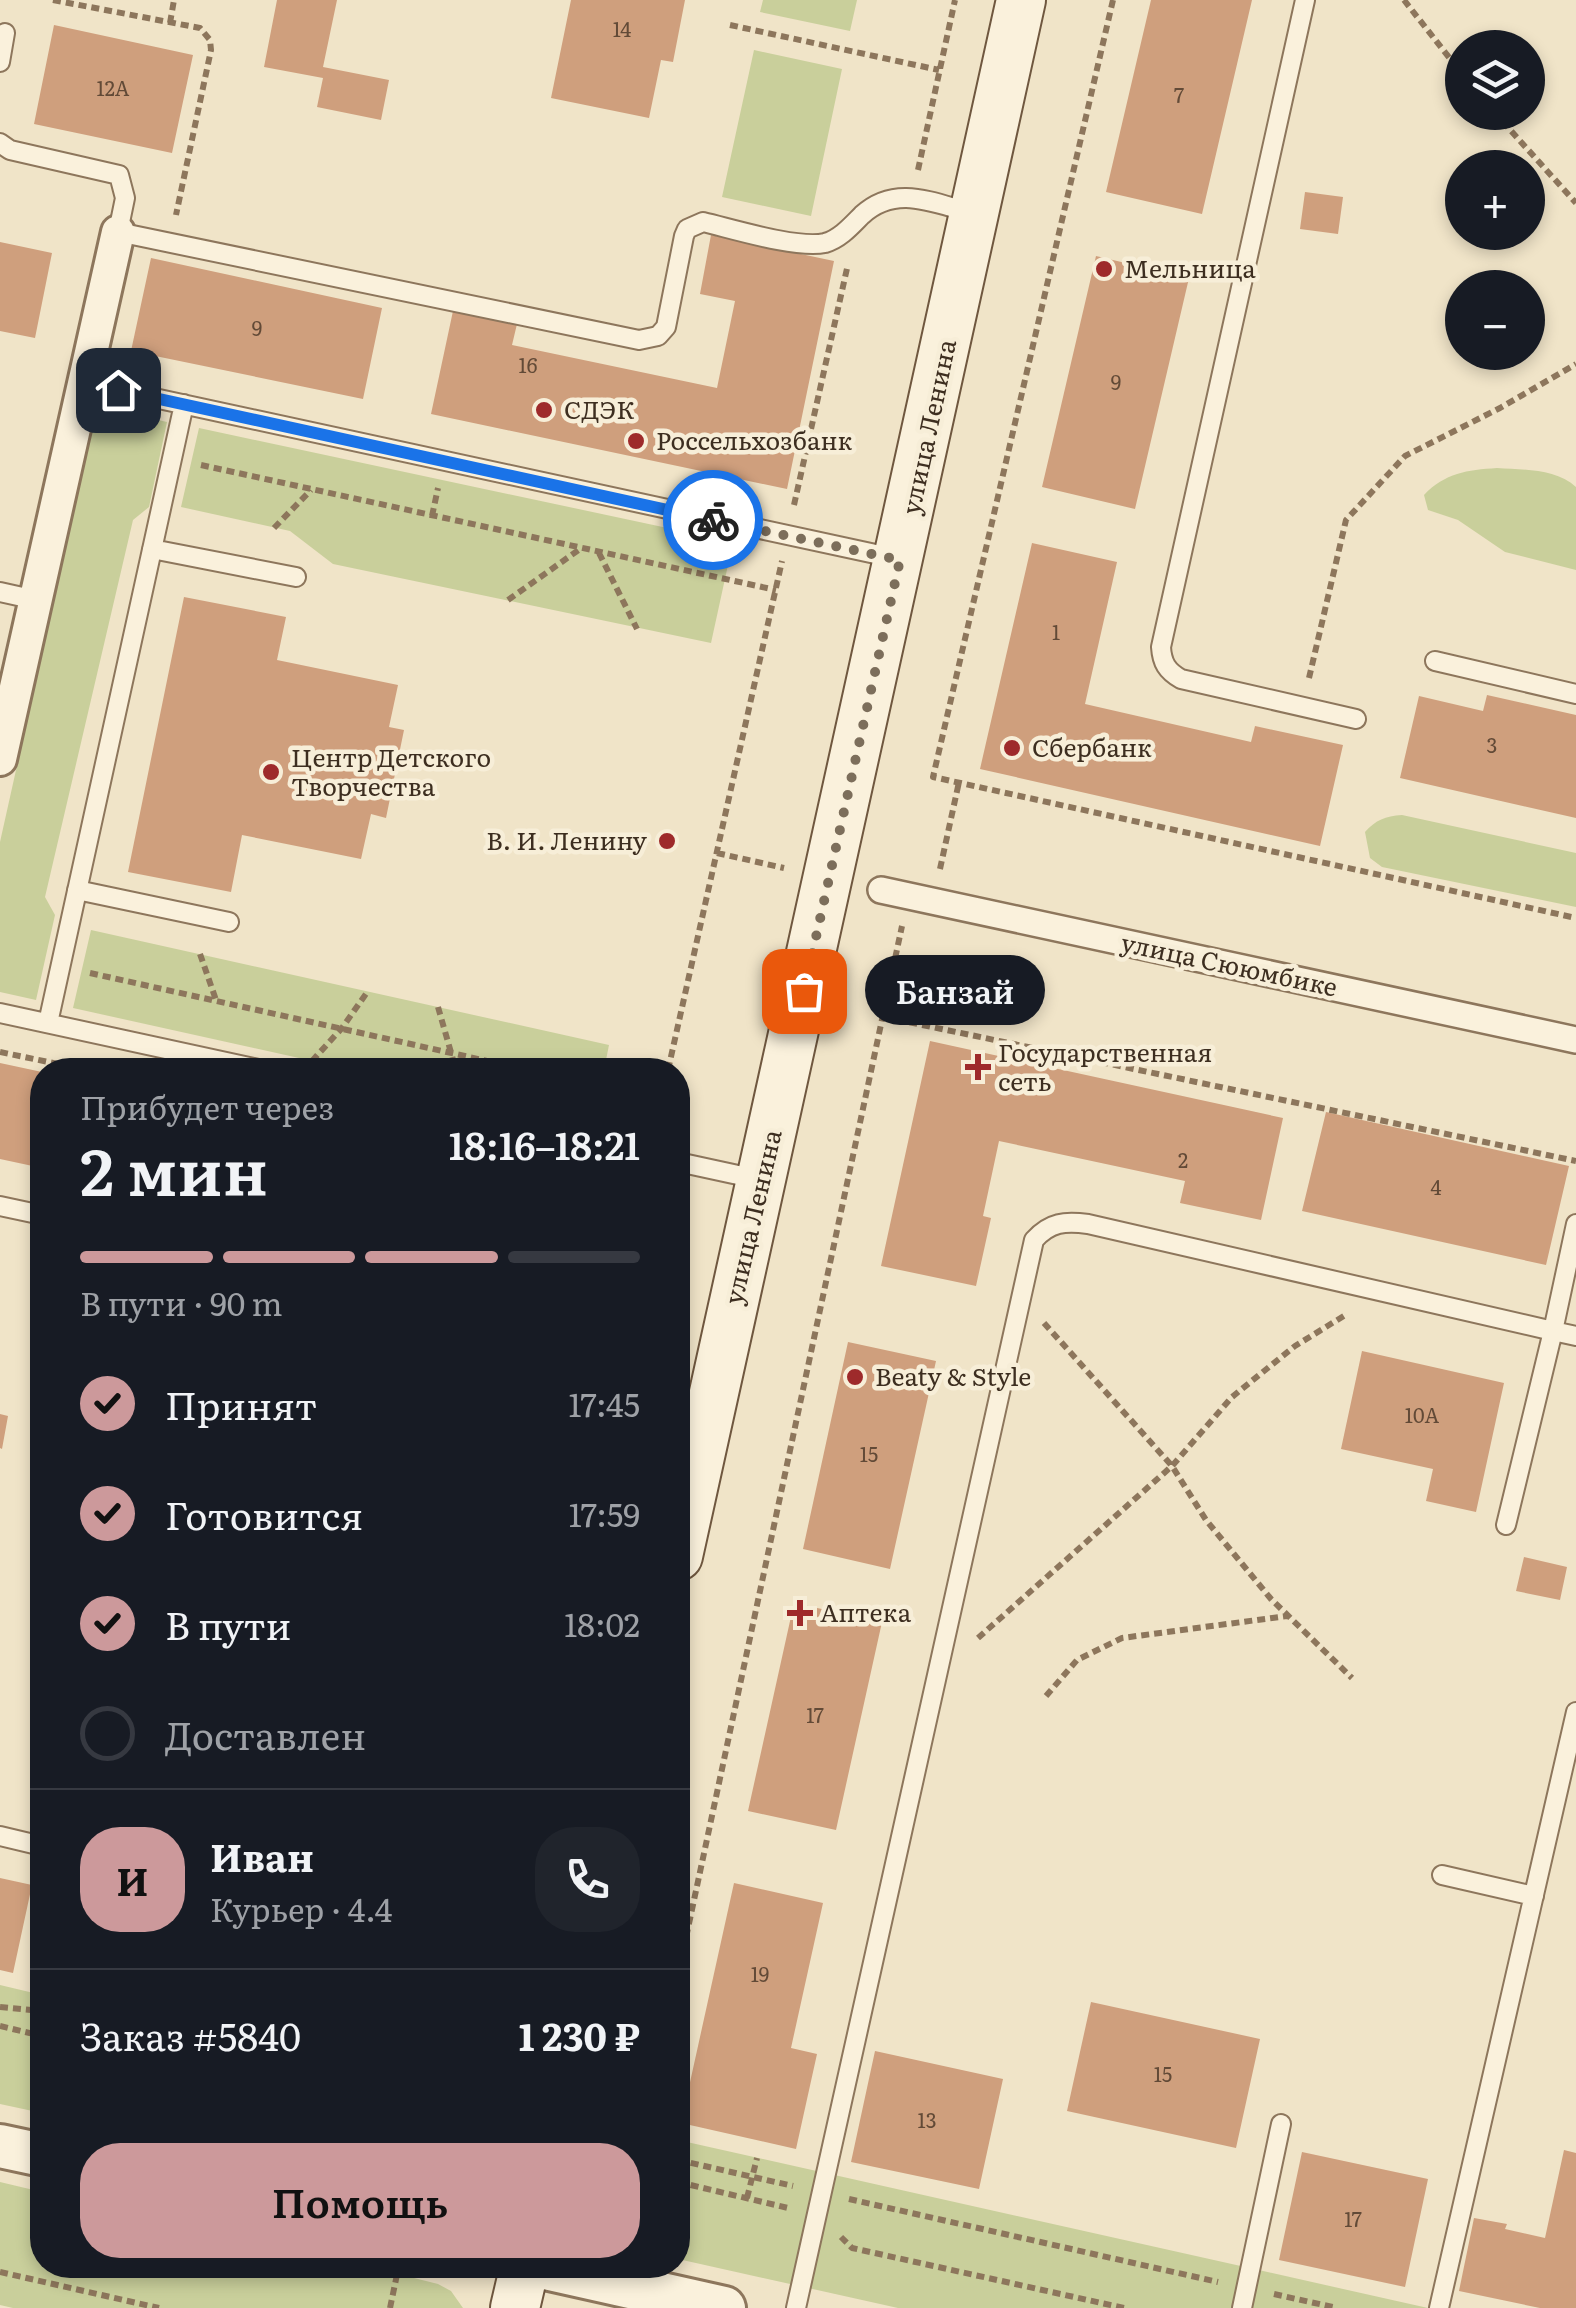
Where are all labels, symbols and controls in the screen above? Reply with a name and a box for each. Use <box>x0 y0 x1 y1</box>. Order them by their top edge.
house number: 14 <box>613 13 631 43</box>
map controls <box>1445 30 1545 370</box>
button: layers <box>1445 30 1545 130</box>
house number: 12А <box>97 72 130 102</box>
house number: 7 <box>1174 79 1184 109</box>
button: + <box>1445 150 1545 250</box>
place label: Мельница <box>1124 249 1256 286</box>
marker: Мельница <box>1093 258 1115 280</box>
button: − <box>1445 270 1545 370</box>
house number: 9 <box>252 312 262 342</box>
street label: улица Ленина <box>891 335 964 518</box>
pin <box>76 348 161 433</box>
house number: 16 <box>519 349 538 379</box>
icon: home <box>91 363 146 418</box>
house number: 9 <box>1111 366 1121 396</box>
place label: СДЭК <box>564 390 634 427</box>
marker: СДЭК <box>533 399 555 421</box>
place label: Россельхозбанк <box>656 421 852 458</box>
marker: Россельхозбанк <box>625 430 647 452</box>
courier <box>663 470 763 570</box>
icon: bike <box>686 493 741 548</box>
house number: 1 <box>1052 616 1060 646</box>
place label: Сбербанк <box>1032 728 1152 765</box>
house number: 3 <box>1487 729 1497 759</box>
marker: Сбербанк <box>1001 737 1023 759</box>
place label: Центр Детского Творчества <box>291 738 491 804</box>
marker: Центр Детского Творчества <box>260 761 282 783</box>
place label: В. И. Ленину <box>486 821 648 858</box>
marker: В. И. Ленину <box>656 830 678 852</box>
street label: улица Сююмбике <box>1118 923 1341 1005</box>
pin <box>762 949 847 1034</box>
callout: Банзай <box>864 956 1044 1026</box>
icon: bag <box>777 964 832 1019</box>
text: Банзай <box>896 966 1014 1014</box>
place label: Государственная сеть <box>998 1033 1212 1099</box>
marker: Государственная сеть <box>967 1056 989 1078</box>
text: Прибудет через <box>80 1082 334 1130</box>
text: 18:16–18:21 <box>449 1115 640 1172</box>
text: 2 мин <box>80 1119 268 1216</box>
street label: улица Ленина <box>713 1125 790 1308</box>
house number: 2 <box>1178 1144 1188 1174</box>
house number: 4 <box>1430 1171 1442 1201</box>
text: В пути · 90 m <box>80 1278 283 1326</box>
place label: Beaty & Style <box>875 1357 1031 1394</box>
marker: Beaty & Style <box>844 1366 866 1388</box>
text: Принят <box>165 1375 317 1432</box>
icon: check <box>80 1376 135 1431</box>
text: 17:45 <box>568 1379 640 1427</box>
house number: 10А <box>1405 1399 1439 1429</box>
house number: 15 <box>860 1438 878 1468</box>
text: Готовится <box>165 1485 363 1542</box>
icon: check <box>80 1486 135 1541</box>
text: 17:59 <box>569 1489 640 1537</box>
place label: Аптека <box>820 1593 912 1630</box>
text: В пути <box>165 1595 292 1652</box>
icon: check <box>80 1596 135 1651</box>
text: 18:02 <box>564 1599 640 1647</box>
marker: Аптека <box>789 1602 811 1624</box>
house number: 17 <box>806 1699 824 1729</box>
text: Доставлен <box>165 1705 366 1762</box>
text: Иван <box>210 1827 314 1884</box>
button: phone <box>535 1827 640 1932</box>
text: И <box>116 1851 149 1908</box>
text: Курьер · 4.4 <box>210 1884 392 1932</box>
house number: 19 <box>751 1958 769 1988</box>
text: Заказ #5840 <box>80 2006 301 2063</box>
text: 1 230 ₽ <box>519 2006 640 2063</box>
house number: 15 <box>1154 2058 1172 2088</box>
house number: 13 <box>918 2104 936 2134</box>
button: Помощь <box>80 2143 640 2258</box>
house number: 17 <box>1344 2203 1362 2233</box>

